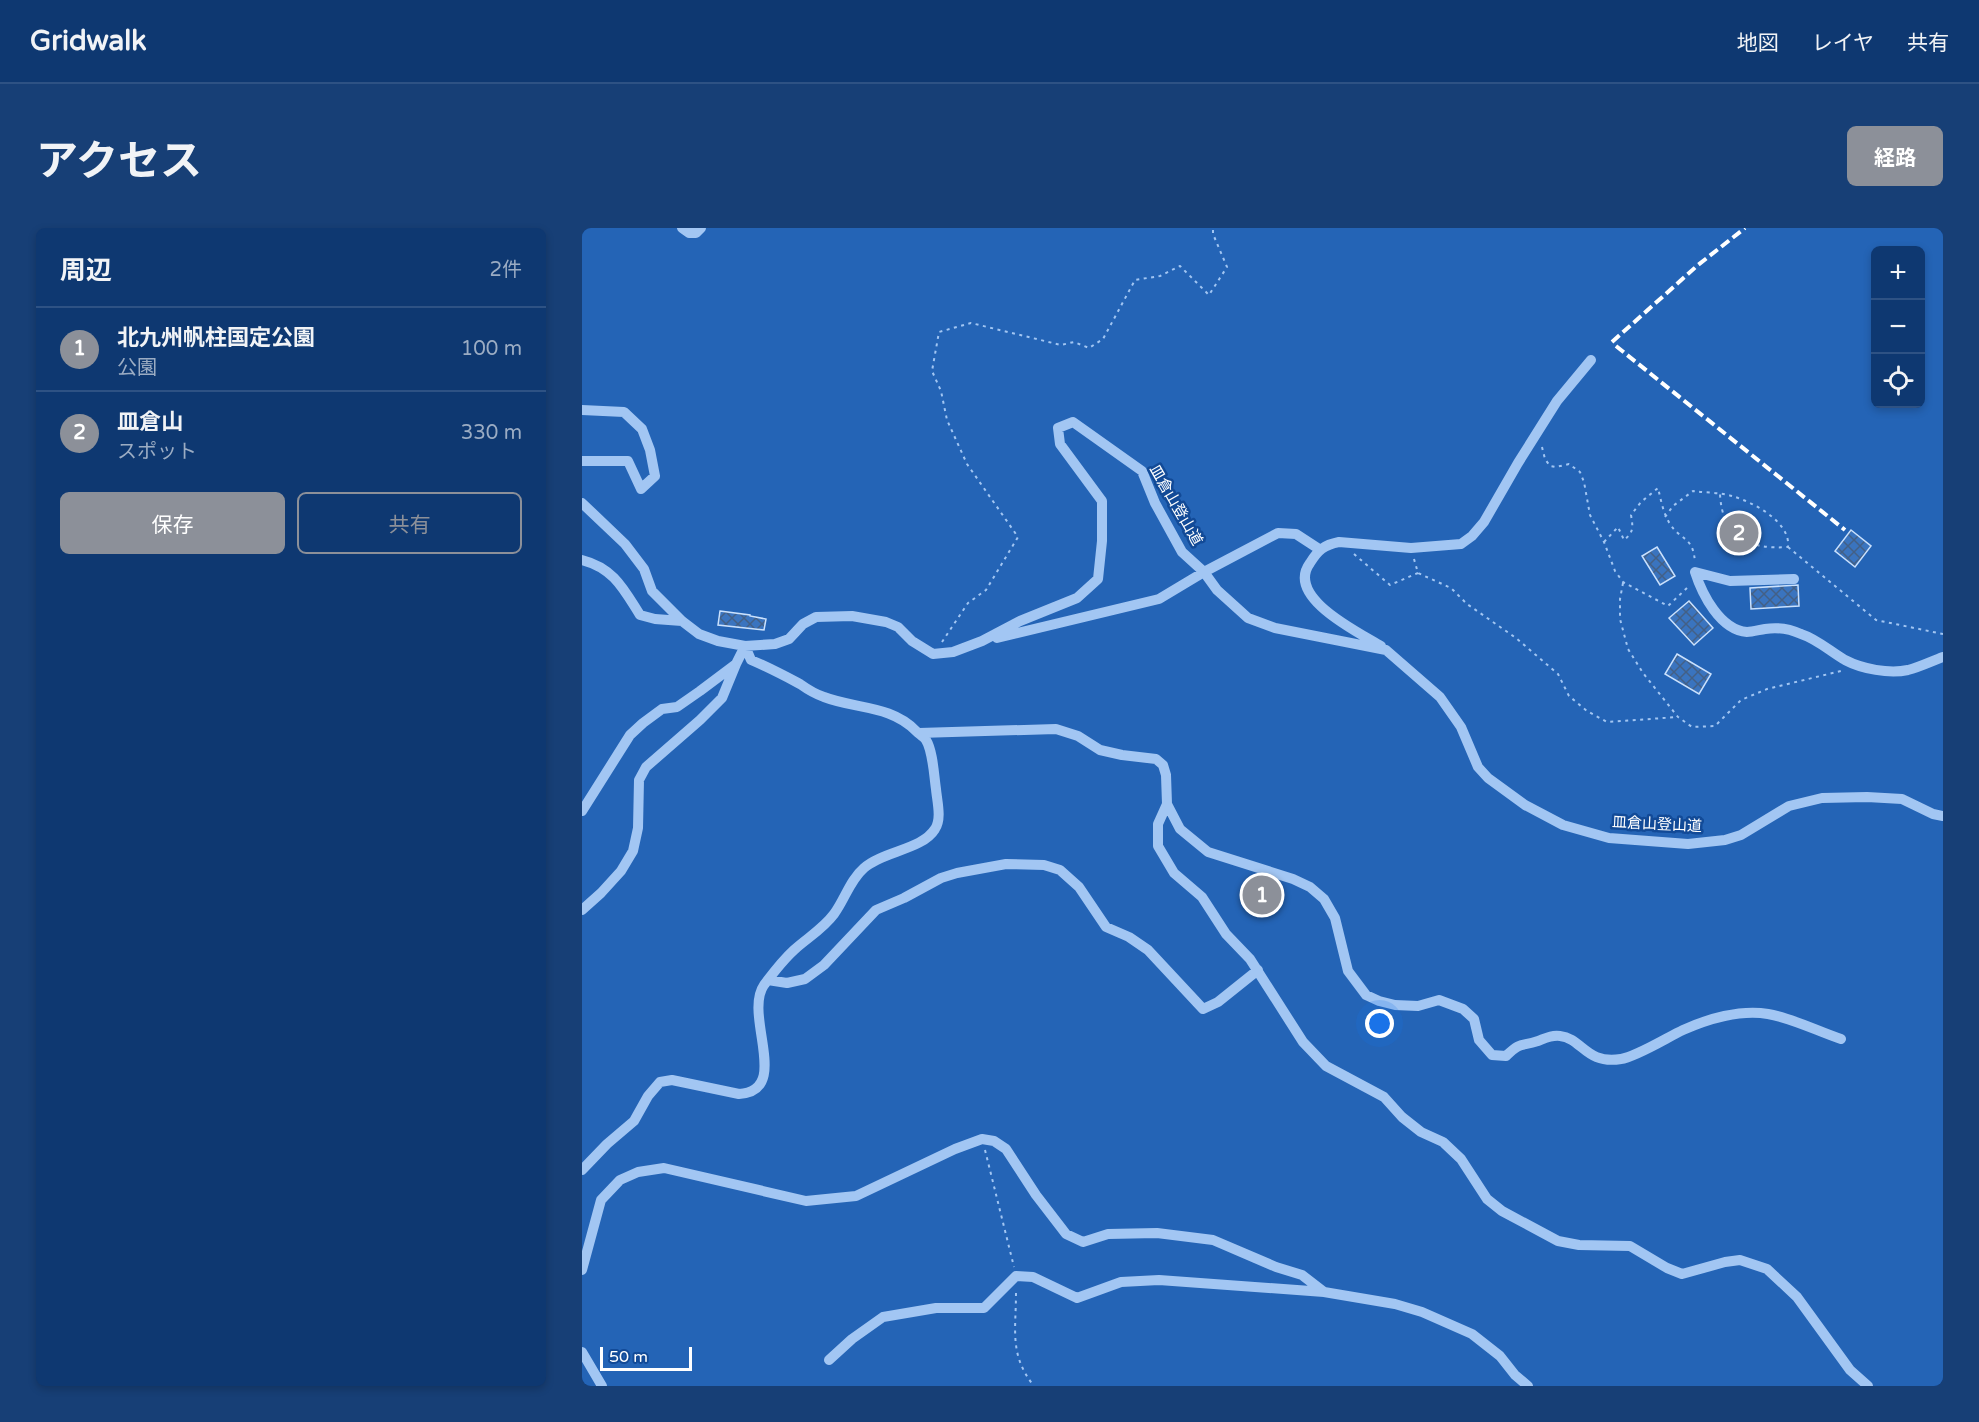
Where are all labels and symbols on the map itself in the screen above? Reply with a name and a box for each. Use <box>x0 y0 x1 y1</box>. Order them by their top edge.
street label: 皿倉山登山道 <box>1146 462 1206 548</box>
pin: 2 <box>1720 510 1758 556</box>
street label: 皿倉山登山道 <box>1612 813 1702 835</box>
pin: 1 <box>1242 872 1282 918</box>
your location <box>1365 1009 1394 1038</box>
scale bar <box>600 1344 692 1372</box>

